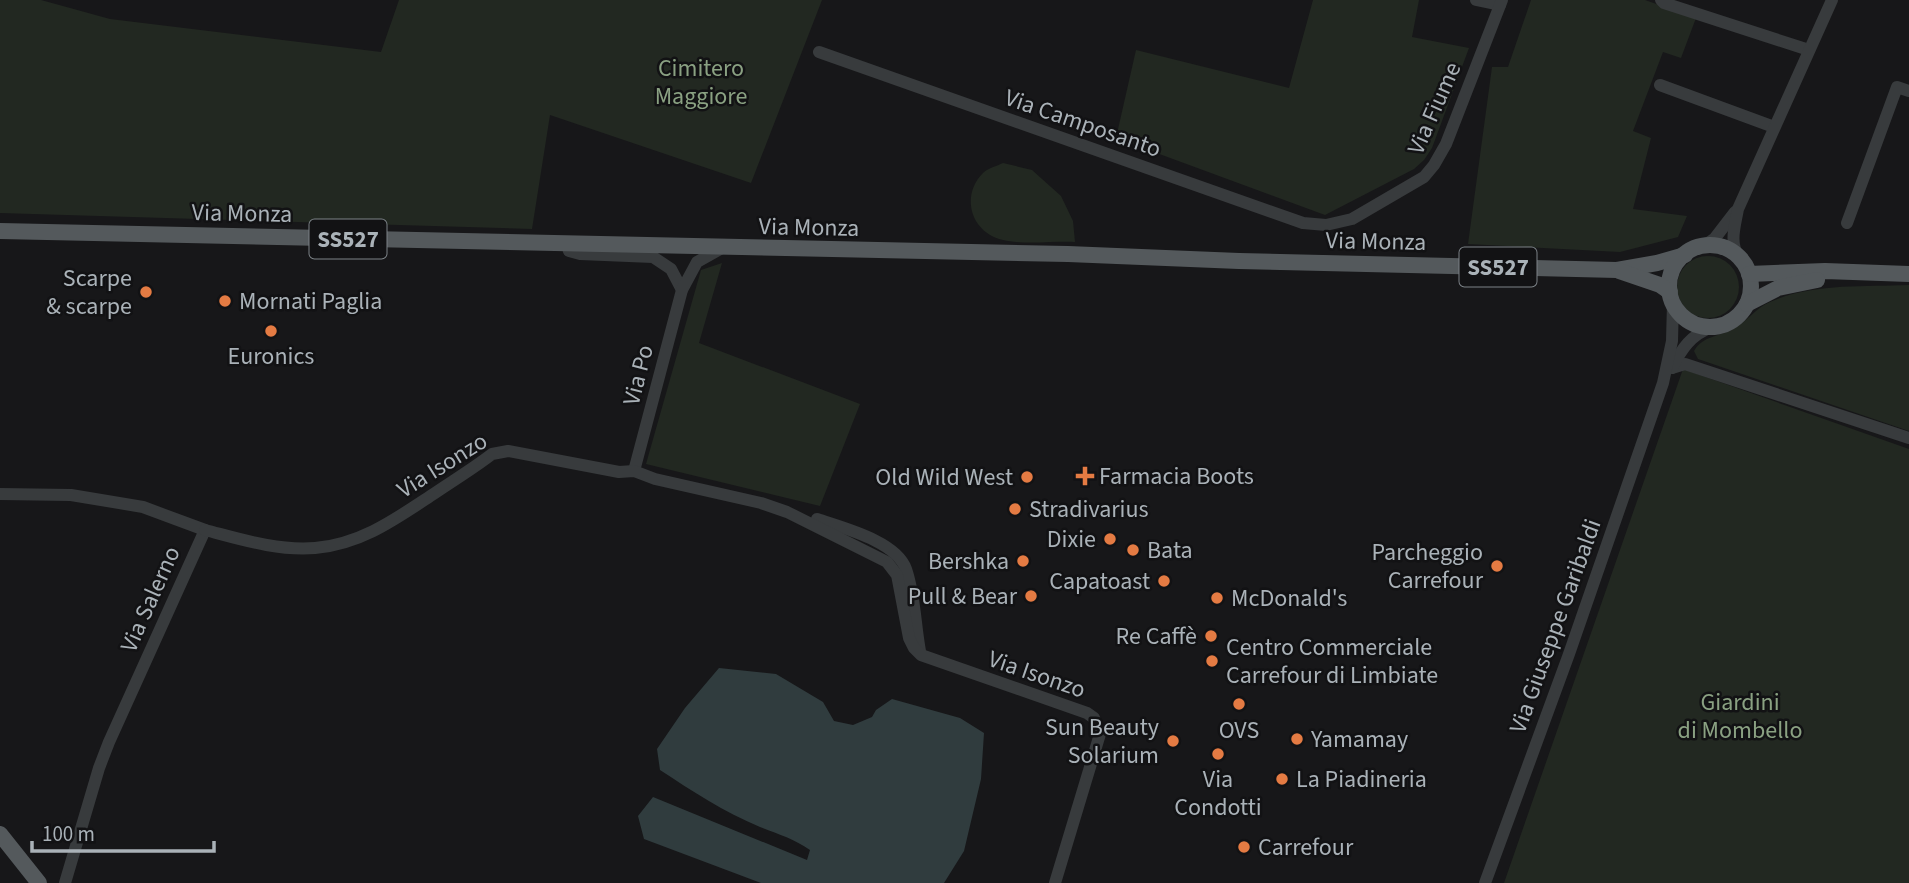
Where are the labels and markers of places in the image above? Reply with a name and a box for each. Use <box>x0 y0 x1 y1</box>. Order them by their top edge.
place label: Scarpe & scarpe <box>46 261 132 324</box>
marker: Scarpe & scarpe <box>138 284 154 300</box>
place label: Mornati Paglia <box>239 284 382 319</box>
marker: Mornati Paglia <box>217 293 233 309</box>
marker: Euronics <box>263 323 279 339</box>
place label: Euronics <box>228 339 314 374</box>
place label: Farmacia Boots <box>1099 459 1254 494</box>
place label: Old Wild West <box>875 460 1013 495</box>
marker: Farmacia Boots <box>1077 468 1093 484</box>
marker: Old Wild West <box>1019 469 1035 485</box>
place label: Stradivarius <box>1029 492 1149 527</box>
marker: Stradivarius <box>1007 501 1023 517</box>
place label: Dixie <box>1047 522 1096 557</box>
marker: Dixie <box>1102 531 1118 547</box>
place label: Bata <box>1147 533 1193 568</box>
place label: Parcheggio Carrefour <box>1371 535 1484 598</box>
marker: Bata <box>1125 542 1141 558</box>
place label: Bershka <box>928 544 1009 579</box>
marker: Bershka <box>1015 553 1031 569</box>
marker: Parcheggio Carrefour <box>1489 558 1505 574</box>
place label: Capatoast <box>1049 564 1150 599</box>
marker: Capatoast <box>1156 573 1172 589</box>
place label: Pull & Bear <box>908 579 1018 614</box>
place label: McDonald's <box>1231 581 1347 616</box>
marker: Pull & Bear <box>1023 588 1039 604</box>
marker: McDonald's <box>1209 590 1225 606</box>
place label: Re Caffè <box>1116 619 1197 654</box>
marker: Re Caffè <box>1203 628 1219 644</box>
place label: Centro Commerciale Carrefour di Limbiate <box>1226 630 1438 693</box>
marker: Centro Commerciale Carrefour di Limbiate <box>1204 653 1220 669</box>
marker: OVS <box>1231 696 1247 712</box>
place label: Sun Beauty Solarium <box>1045 710 1159 773</box>
place label: OVS <box>1219 713 1259 748</box>
place label: Yamamay <box>1310 722 1408 757</box>
marker: Yamamay <box>1289 731 1305 747</box>
marker: Sun Beauty Solarium <box>1165 733 1181 749</box>
marker: Via Condotti <box>1210 746 1226 762</box>
place label: Via Condotti <box>1174 762 1262 825</box>
place label: La Piadineria <box>1296 762 1427 797</box>
marker: La Piadineria <box>1274 771 1290 787</box>
place label: Carrefour <box>1258 830 1354 865</box>
marker: Carrefour <box>1236 839 1252 855</box>

